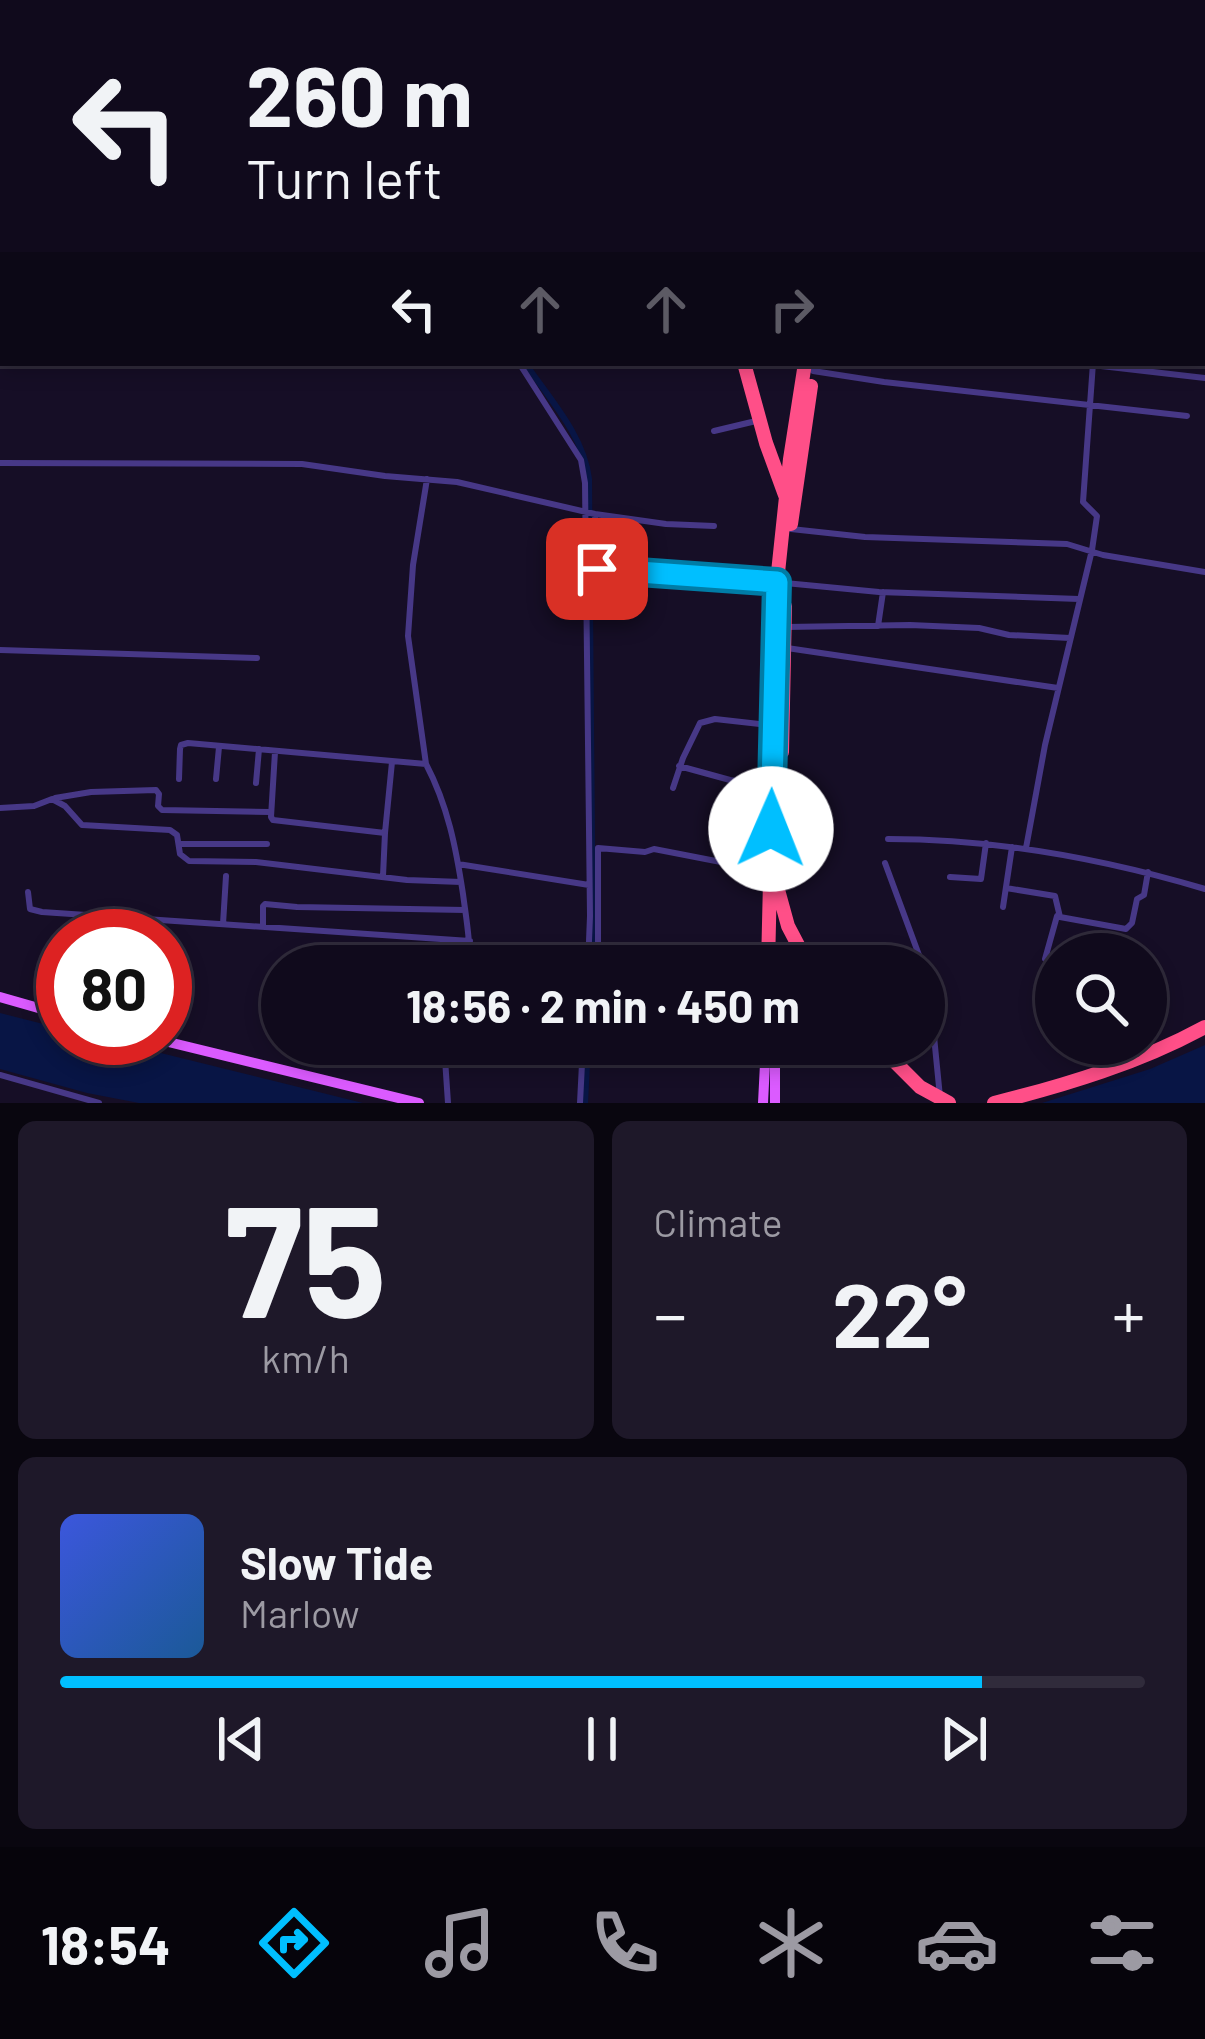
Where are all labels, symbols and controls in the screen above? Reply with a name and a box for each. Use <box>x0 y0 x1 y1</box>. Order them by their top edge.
text: 260 m <box>246 43 473 144</box>
icon: left <box>48 48 204 204</box>
text: Turn left <box>246 145 443 210</box>
icon: left <box>381 276 447 342</box>
icon: ahead <box>507 276 573 342</box>
icon: ahead <box>633 276 699 342</box>
icon: right <box>759 276 825 342</box>
pin <box>546 518 648 620</box>
icon: arrive <box>564 536 630 602</box>
position arrow <box>708 766 834 892</box>
speed limit sign: 80 <box>36 909 192 1065</box>
map controls <box>1035 933 1167 1065</box>
button: search <box>1035 933 1167 1065</box>
text: 18:56 · 2 min · 450 m <box>406 978 800 1032</box>
text: 75 <box>225 1162 386 1349</box>
text: Climate <box>654 1198 783 1245</box>
text: 22° <box>832 1258 967 1366</box>
text: − <box>654 1273 687 1352</box>
text: + <box>1112 1273 1145 1352</box>
text: km/h <box>262 1334 350 1381</box>
text: Slow Tide <box>240 1535 433 1589</box>
text: Marlow <box>240 1589 360 1636</box>
icon: previous <box>208 1706 274 1772</box>
icon: pause <box>569 1706 635 1772</box>
icon: next <box>931 1706 997 1772</box>
icon: directions <box>252 1901 336 1985</box>
icon: music <box>418 1901 502 1985</box>
icon: phone <box>583 1901 667 1985</box>
icon: climate <box>749 1901 833 1985</box>
icon: car <box>915 1901 999 1985</box>
icon: filters <box>1080 1901 1164 1985</box>
text: 18:54 <box>41 1911 171 1976</box>

